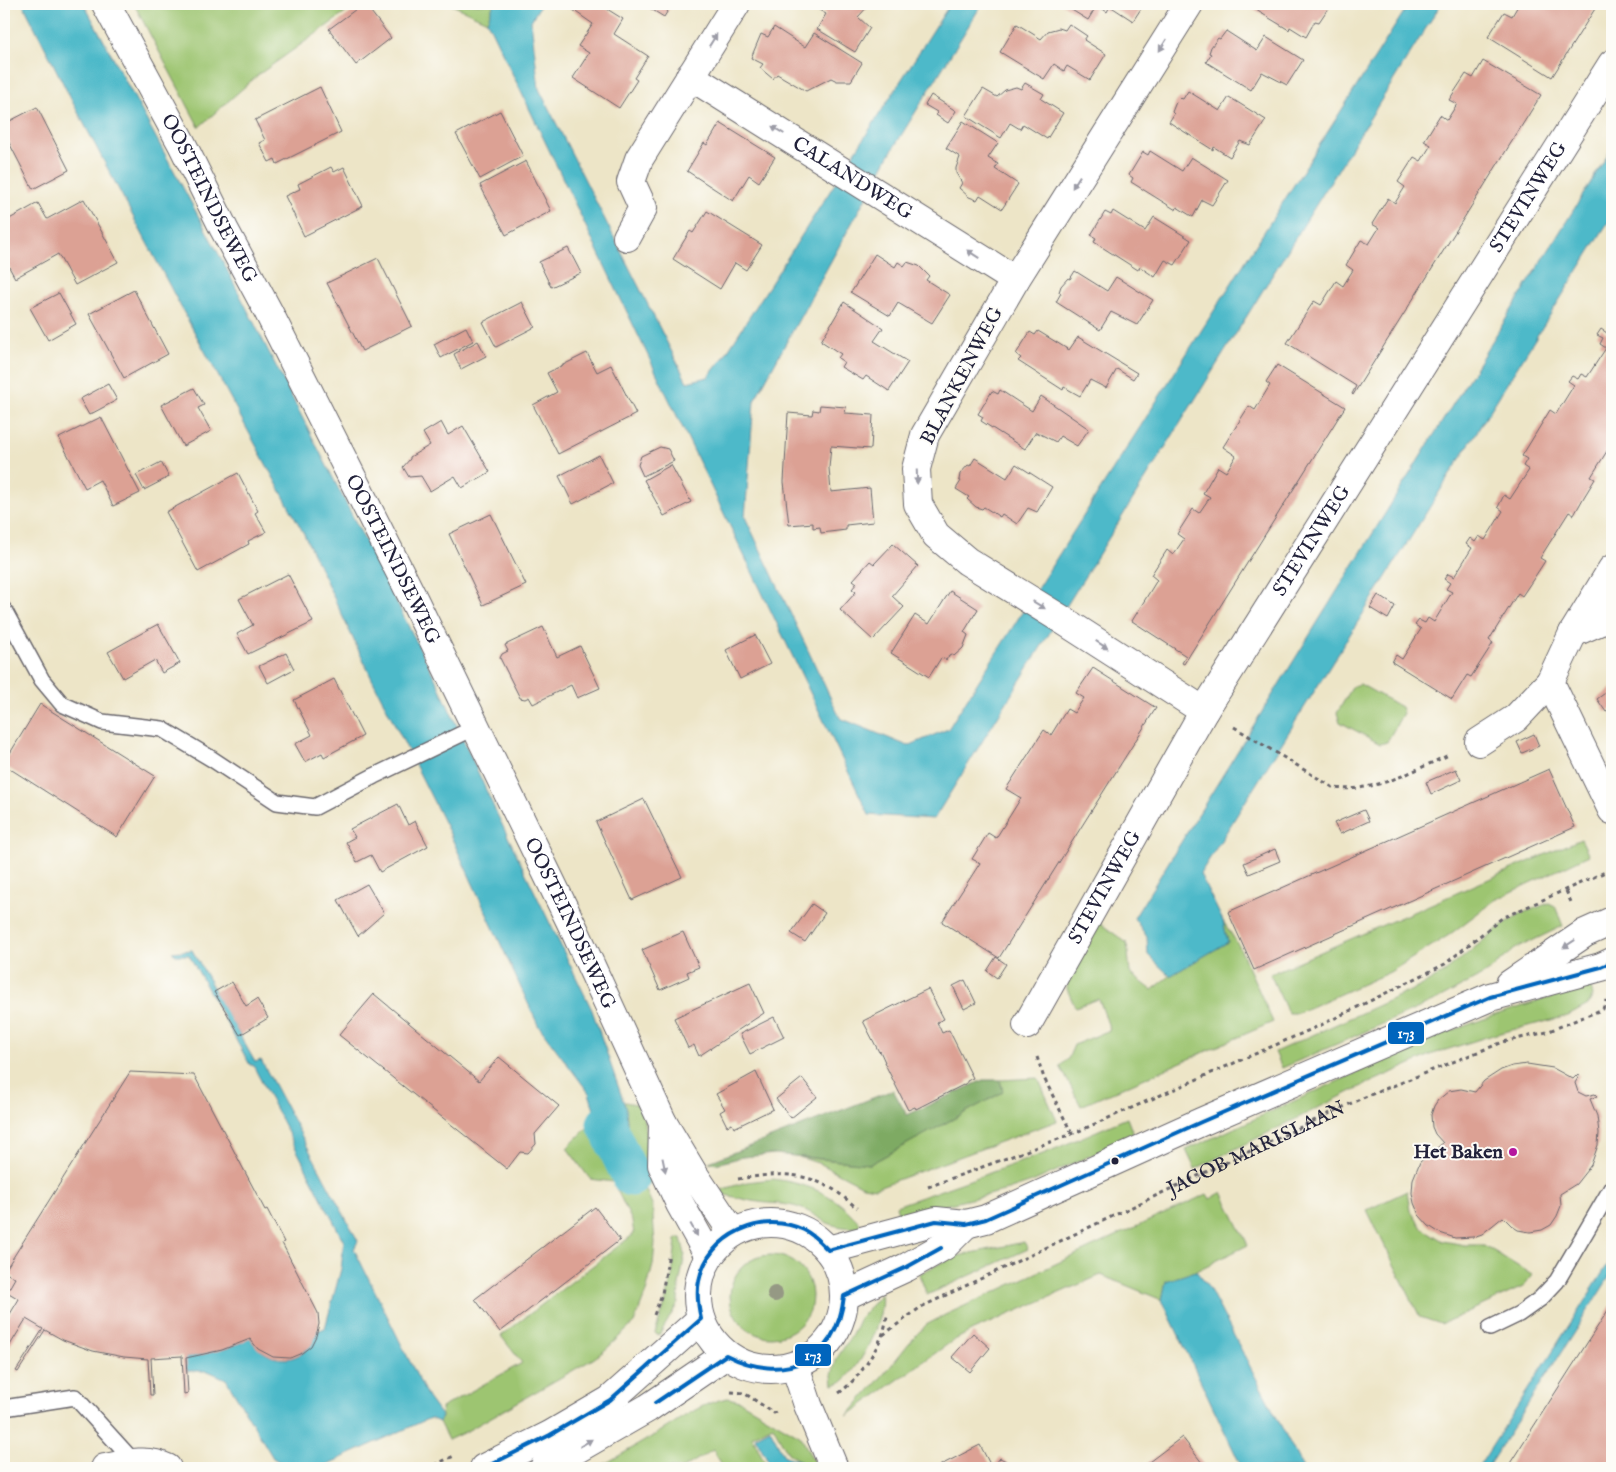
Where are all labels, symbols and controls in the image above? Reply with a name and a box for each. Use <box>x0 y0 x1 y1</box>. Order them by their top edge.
one-way arrow <box>709 33 718 47</box>
one-way arrow <box>1158 38 1167 52</box>
street label: OOSTEINDSEWEG <box>155 109 263 287</box>
one-way arrow <box>771 126 784 135</box>
street label: CALANDWEG <box>788 131 918 225</box>
street label: STEVINWEG <box>1484 137 1572 257</box>
one-way arrow <box>1071 176 1081 189</box>
one-way arrow <box>967 249 980 258</box>
street label: BLANKENWEG <box>915 303 1009 449</box>
street label: OOSTEINDSEWEG <box>340 470 446 648</box>
one-way arrow <box>913 470 921 486</box>
street label: STEVINWEG <box>1267 480 1356 601</box>
one-way arrow <box>1032 600 1045 610</box>
one-way arrow <box>1095 640 1109 650</box>
street label: STEVINWEG <box>1063 826 1147 949</box>
street label: OOSTEINDSEWEG <box>519 834 621 1013</box>
one-way arrow <box>1563 939 1576 949</box>
line badge: 173 <box>1387 1021 1425 1045</box>
text: 173 <box>1398 1025 1415 1043</box>
street label: JACOB MARISLAAN <box>1161 1095 1349 1202</box>
place label: Het Baken <box>1413 1140 1503 1165</box>
marker: Het Baken <box>1507 1146 1519 1158</box>
unlabelled marker <box>1110 1156 1120 1166</box>
one-way arrow <box>660 1157 668 1172</box>
one-way arrow <box>690 1223 699 1236</box>
line badge: 173 <box>794 1343 832 1367</box>
text: 173 <box>805 1347 822 1365</box>
one-way arrow <box>579 1438 593 1448</box>

